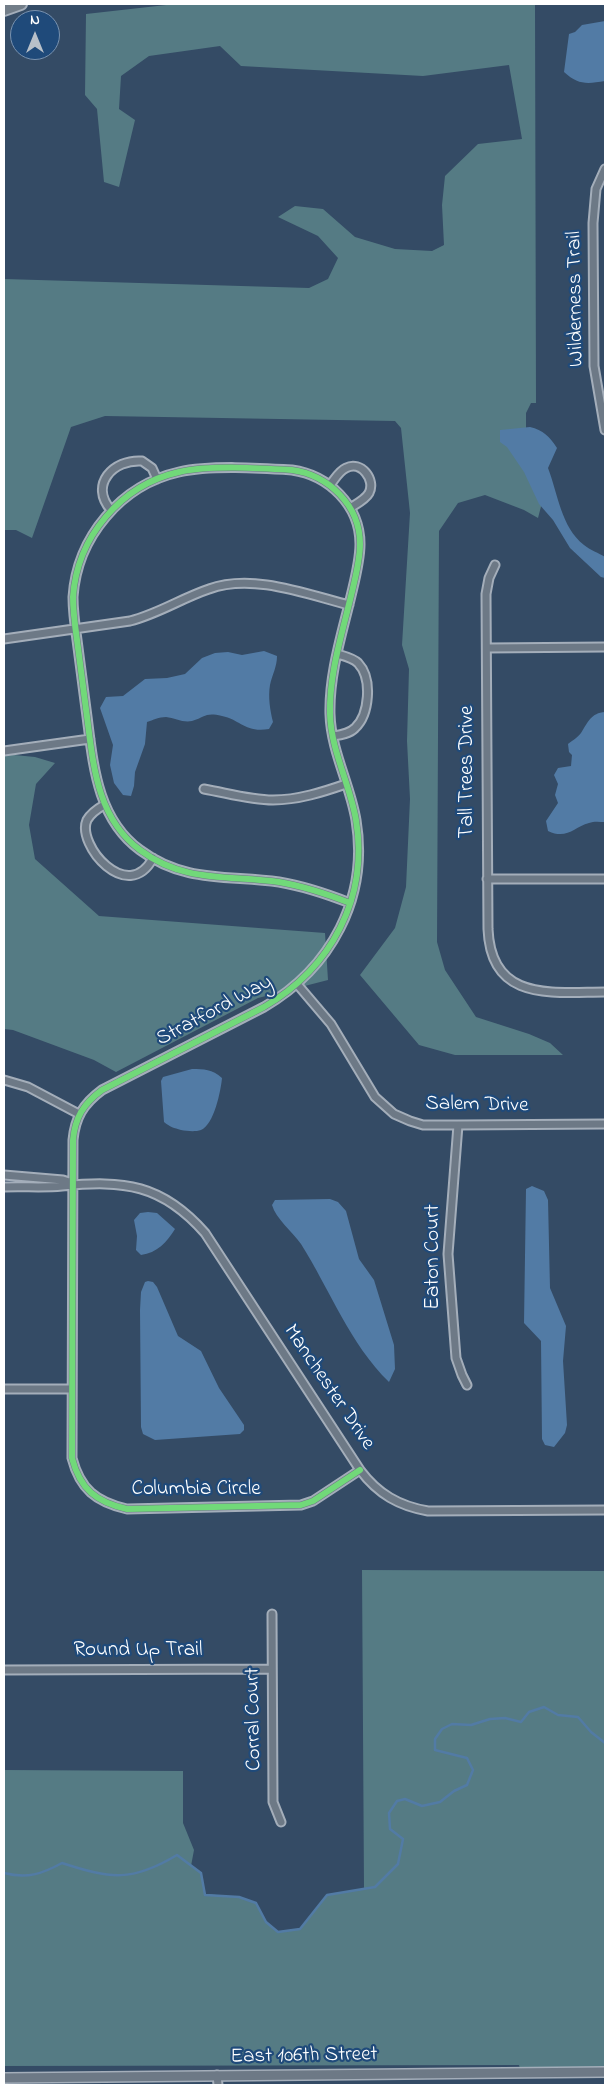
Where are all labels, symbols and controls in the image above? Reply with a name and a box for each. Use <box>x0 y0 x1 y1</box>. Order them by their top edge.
north arrow <box>10 10 60 60</box>
text: N <box>30 10 40 31</box>
street label: Wilderness Trail <box>563 231 591 367</box>
street label: Tall Trees Drive <box>456 706 482 838</box>
street label: Stratford Way <box>153 971 277 1053</box>
street label: Salem Drive <box>425 1093 529 1119</box>
street label: Eaton Court <box>422 1204 448 1310</box>
street label: Manchester Drive <box>277 1320 379 1456</box>
street label: Columbia Circle <box>131 1478 261 1504</box>
street label: Round Up Trail <box>73 1639 203 1665</box>
street label: Corral Court <box>241 1667 269 1771</box>
street label: East 106th Street <box>230 2043 378 2071</box>

